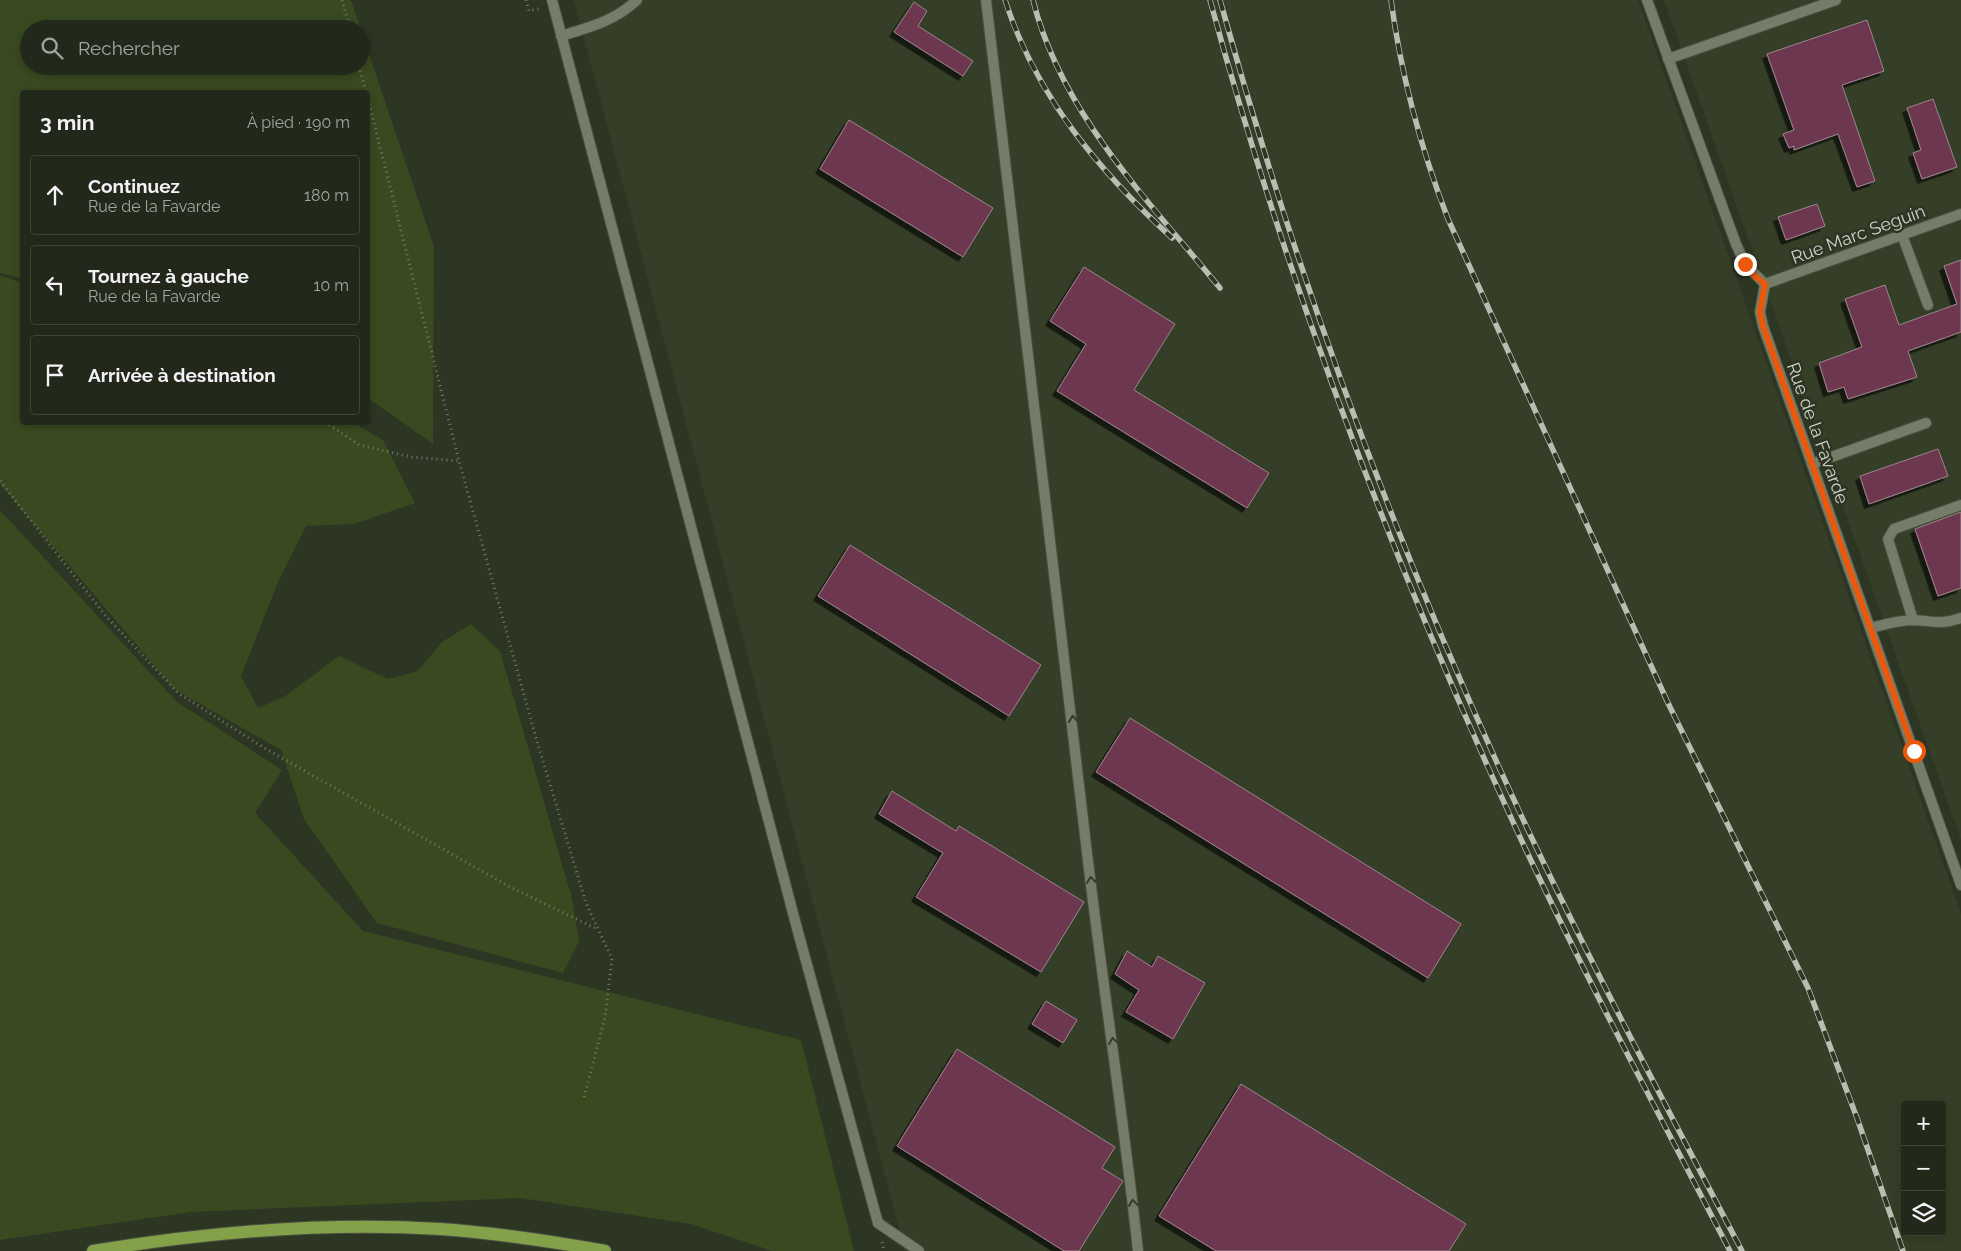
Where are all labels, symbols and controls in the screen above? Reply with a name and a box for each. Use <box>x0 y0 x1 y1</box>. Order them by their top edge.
search box <box>20 20 370 75</box>
icon: search <box>38 34 66 62</box>
text: Rechercher <box>78 37 180 59</box>
text: 3 min <box>40 110 94 135</box>
text: À pied · 190 m <box>247 113 350 132</box>
text: Continuez <box>88 175 180 197</box>
icon: ahead <box>41 181 69 209</box>
text: 180 m <box>304 186 349 205</box>
text: Rue de la Favarde <box>88 197 221 216</box>
street label: Rue Marc Seguin <box>1788 200 1928 268</box>
route end <box>1734 253 1757 276</box>
text: Tournez à gauche <box>88 265 249 287</box>
icon: left <box>41 271 69 299</box>
text: 10 m <box>314 276 349 295</box>
text: Rue de la Favarde <box>88 287 221 306</box>
street label: Rue de la Favarde <box>1783 359 1854 507</box>
icon: arrive <box>41 361 69 389</box>
text: Arrivée à destination <box>88 364 276 386</box>
one-way arrow <box>1068 715 1079 723</box>
route start <box>1903 740 1926 763</box>
one-way arrow <box>1086 876 1097 884</box>
one-way arrow <box>1108 1037 1119 1045</box>
map controls <box>1901 1101 1946 1236</box>
button: + <box>1901 1101 1946 1146</box>
button: − <box>1901 1146 1946 1191</box>
button: layers <box>1901 1191 1946 1236</box>
one-way arrow <box>1128 1198 1139 1206</box>

